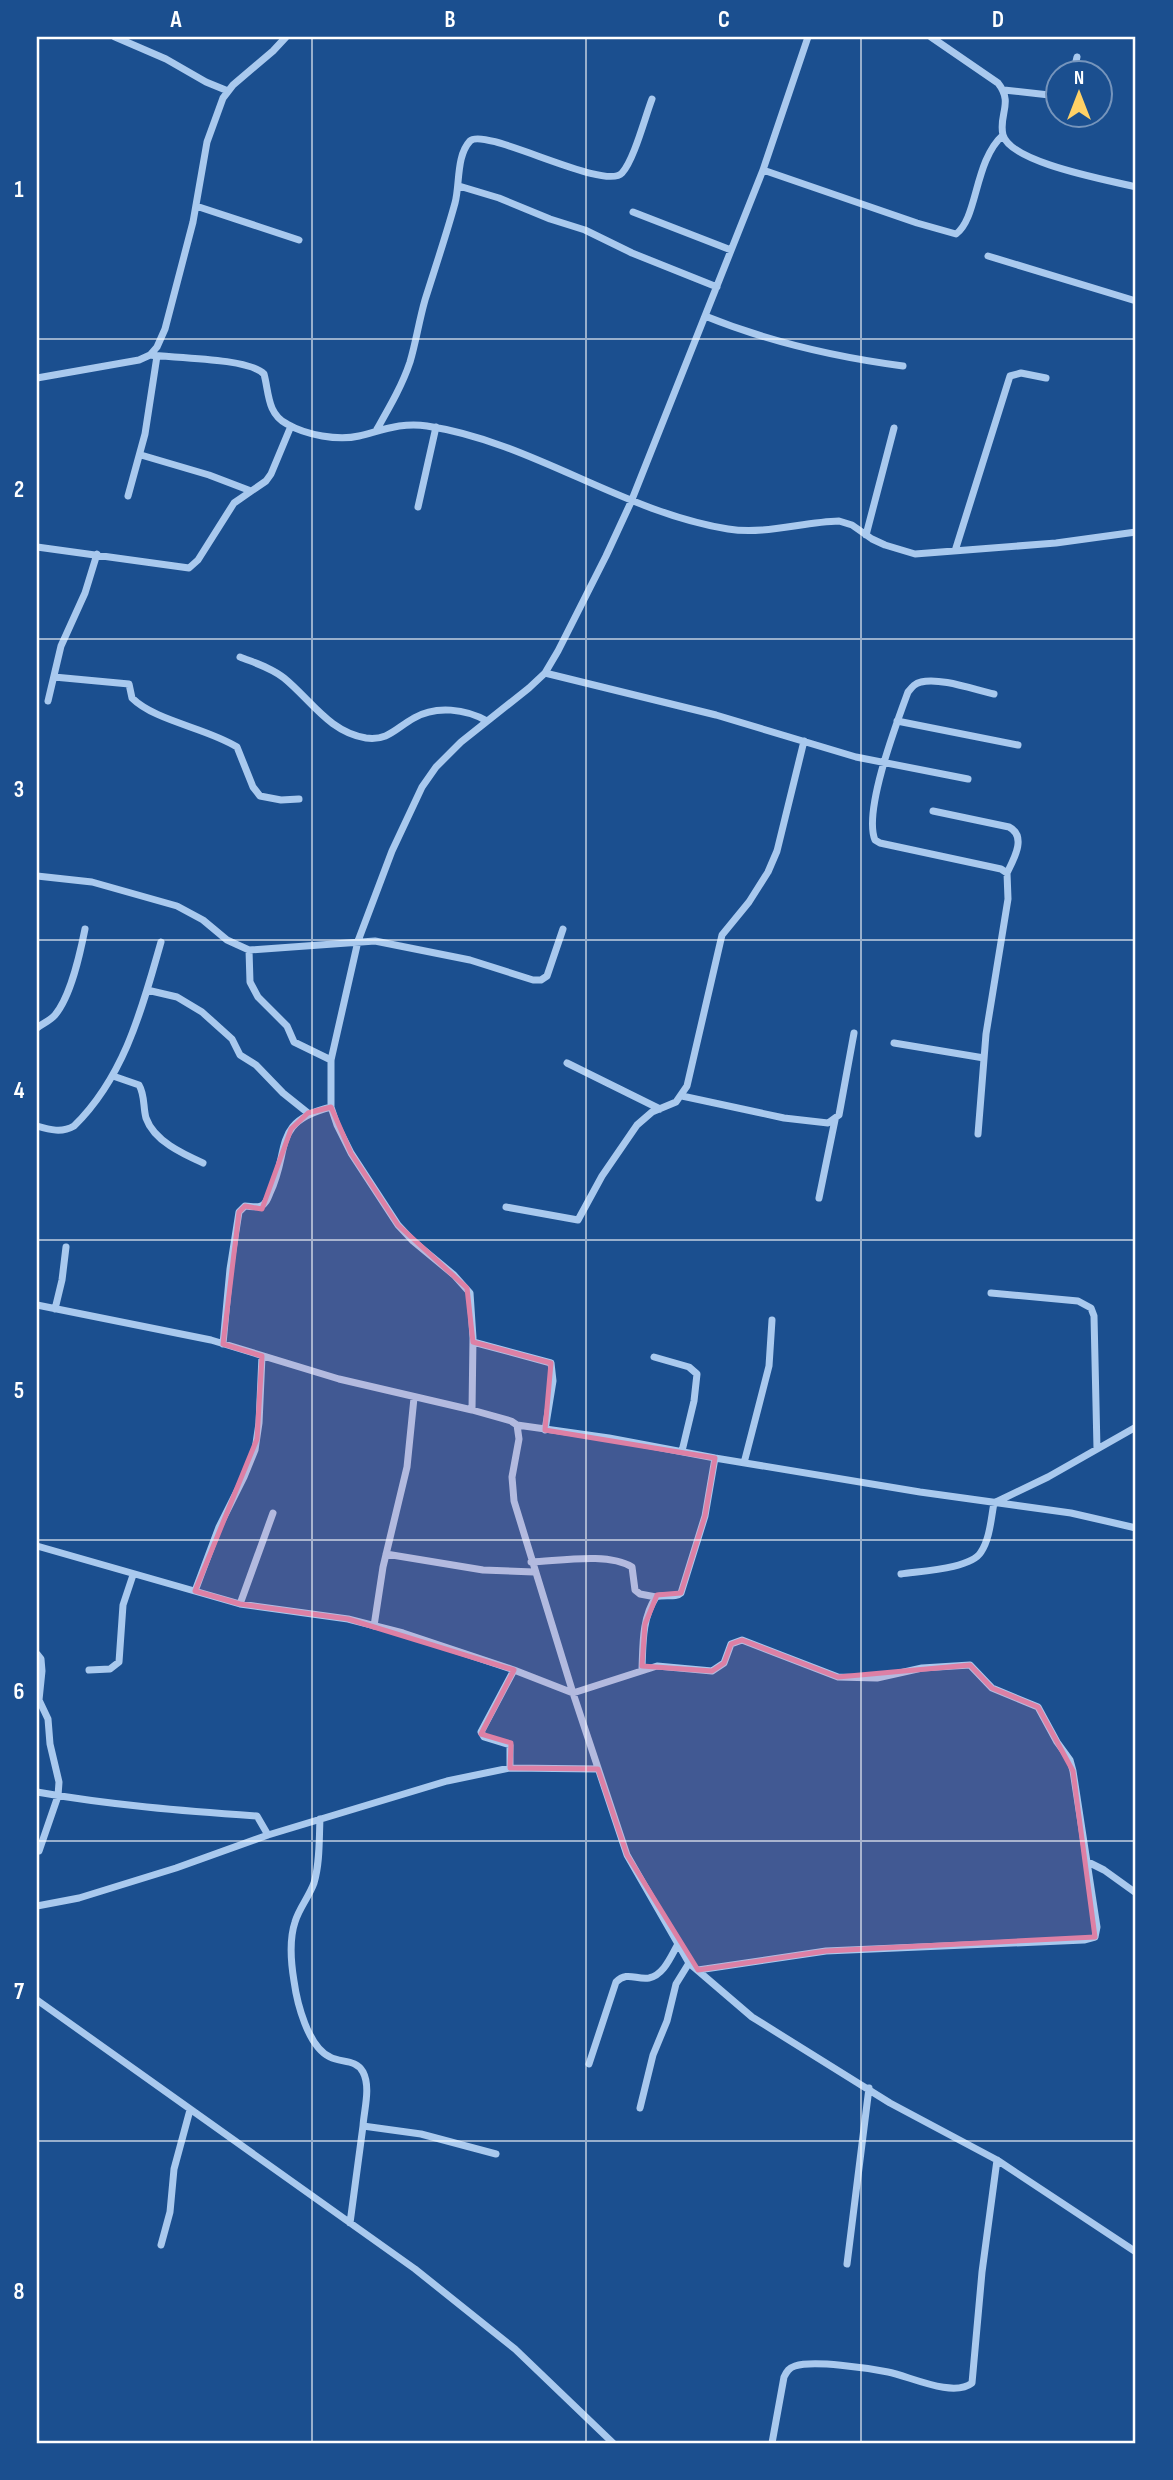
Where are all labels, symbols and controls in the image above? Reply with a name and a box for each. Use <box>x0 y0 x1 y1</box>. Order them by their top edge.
text: A <box>170 6 183 34</box>
text: B <box>445 6 456 34</box>
text: C <box>718 6 730 34</box>
text: D <box>992 6 1004 34</box>
north arrow <box>1044 60 1114 130</box>
text: N <box>1074 67 1084 90</box>
text: 1 <box>14 176 24 204</box>
text: 2 <box>14 476 24 504</box>
text: 3 <box>14 776 24 804</box>
text: 4 <box>14 1077 25 1105</box>
text: 5 <box>14 1377 24 1405</box>
text: 6 <box>14 1678 24 1706</box>
text: 7 <box>14 1978 24 2006</box>
text: 8 <box>14 2278 25 2306</box>

